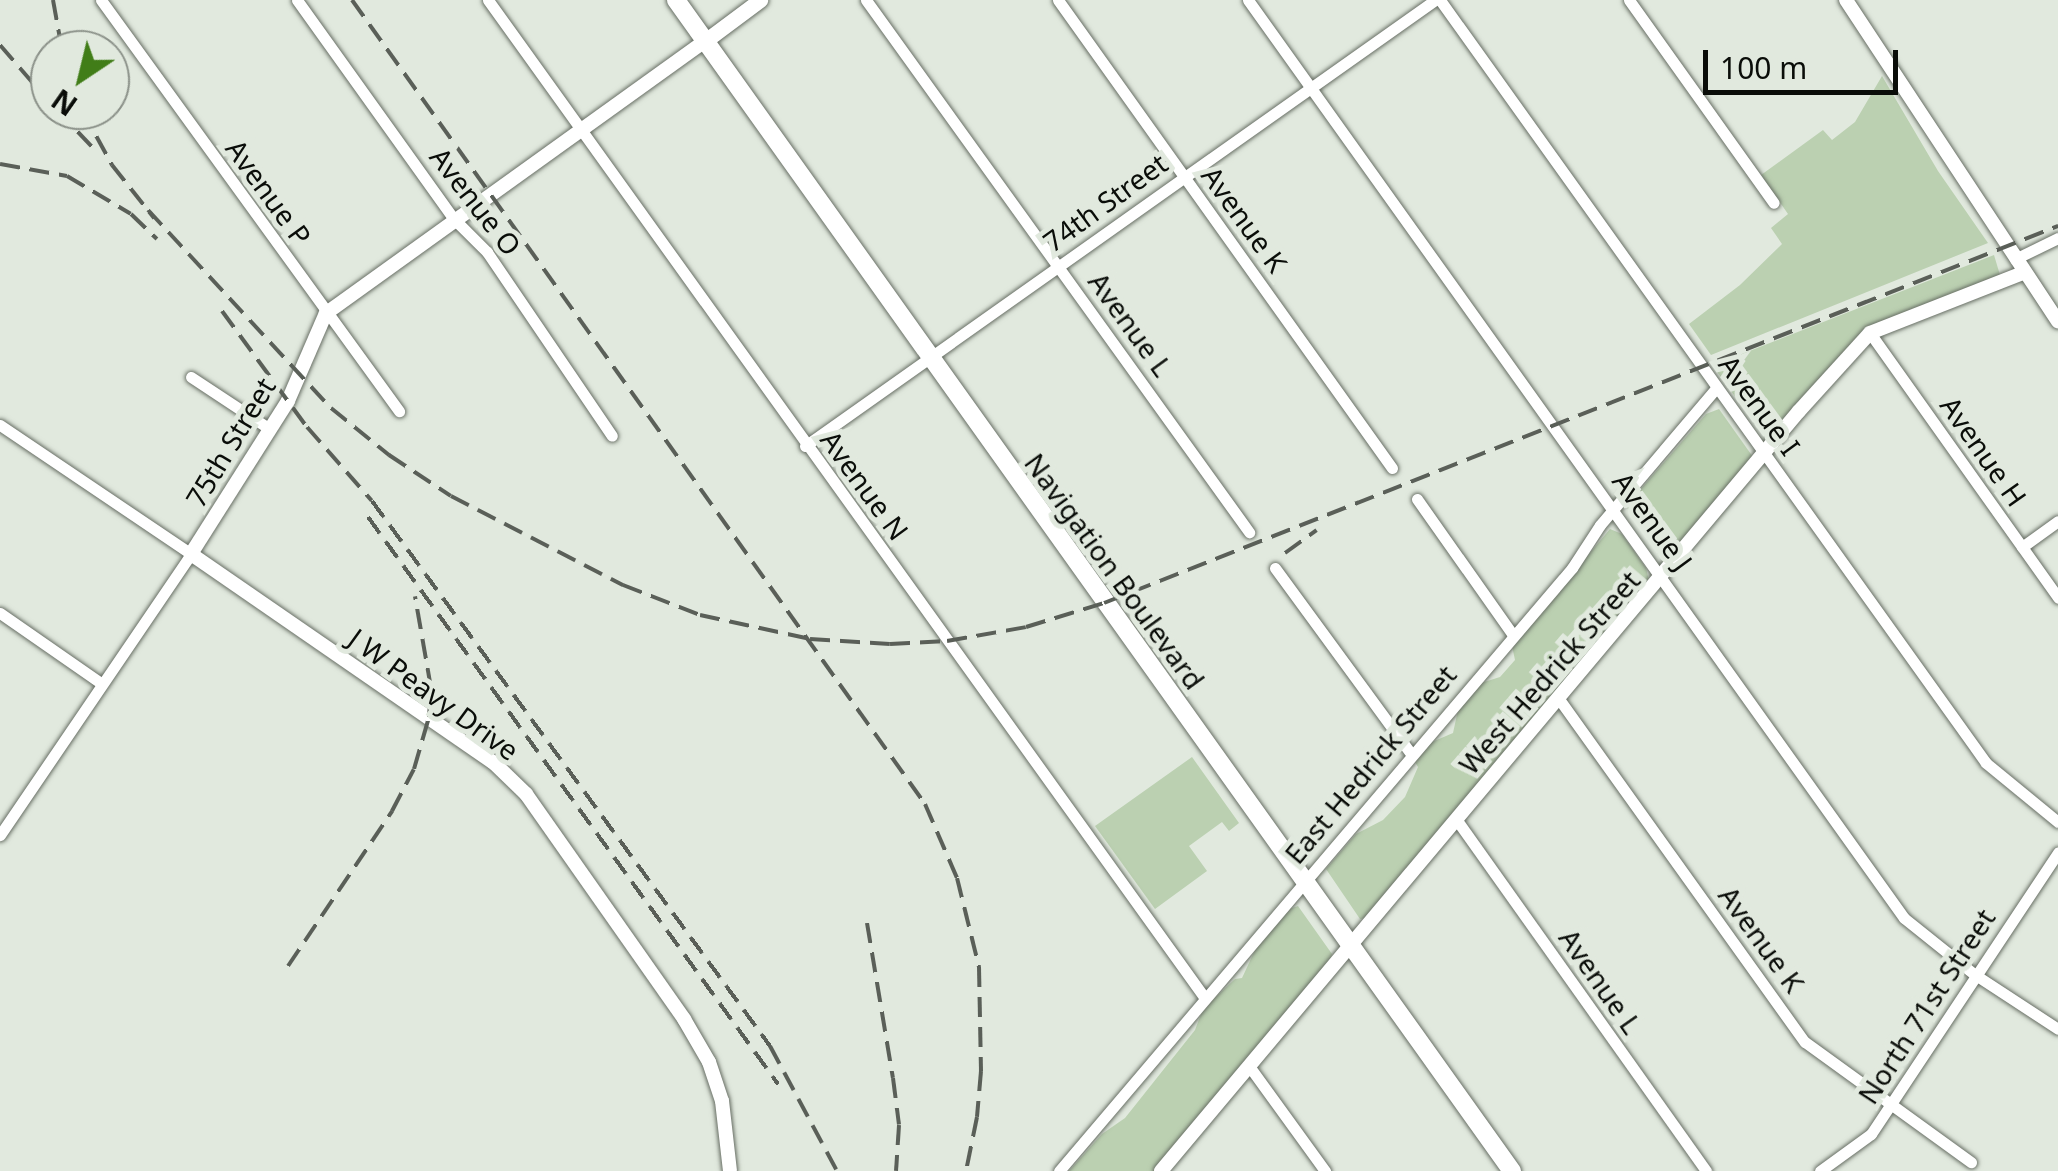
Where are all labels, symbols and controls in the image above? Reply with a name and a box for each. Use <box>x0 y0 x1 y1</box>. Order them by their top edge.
north arrow <box>30 30 130 130</box>
scale bar <box>1708 30 1903 92</box>
text: 100 m <box>1720 47 1807 88</box>
text: N <box>44 81 84 125</box>
street label: Avenue P <box>219 133 319 251</box>
street label: Avenue O <box>424 140 528 262</box>
street label: 74th Street <box>1037 146 1173 258</box>
street label: Avenue K <box>1195 159 1295 279</box>
street label: Avenue L <box>1082 265 1180 383</box>
street label: Avenue I <box>1713 349 1807 461</box>
street label: 75th Street <box>178 371 282 513</box>
street label: Avenue H <box>1934 390 2034 512</box>
street label: Avenue N <box>814 424 916 546</box>
street label: Navigation Boulevard <box>1018 447 1212 695</box>
street label: Avenue J <box>1606 465 1700 577</box>
street label: West Hedrick Street <box>1452 563 1646 781</box>
street label: J W Peavy Drive <box>343 621 525 767</box>
street label: East Hedrick Street <box>1277 658 1463 870</box>
street label: Avenue K <box>1712 879 1812 999</box>
street label: North 71st Street <box>1851 902 2001 1110</box>
street label: Avenue L <box>1553 922 1649 1040</box>

